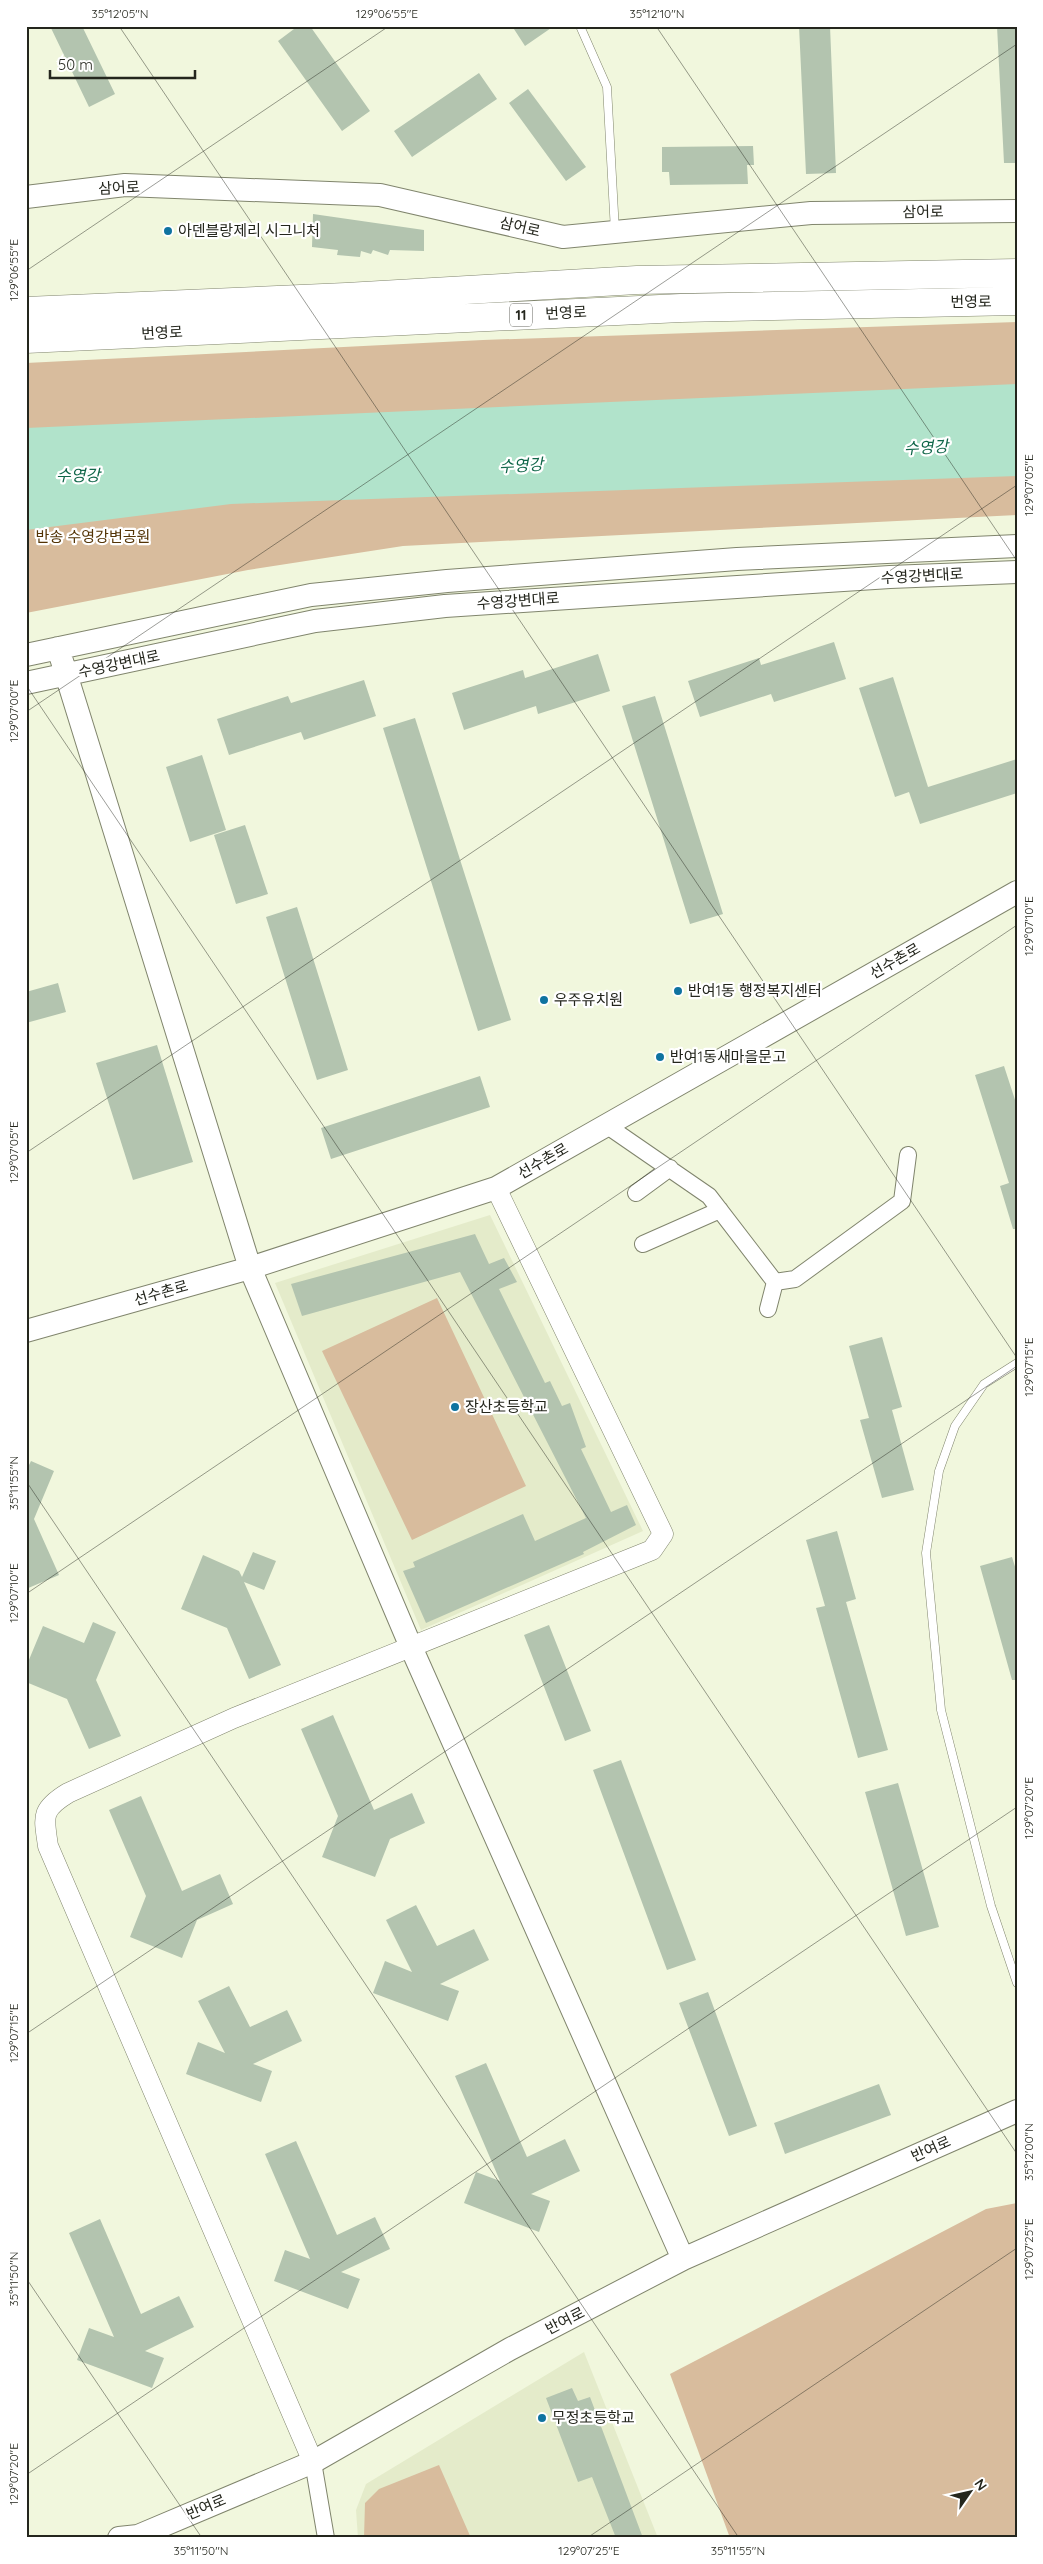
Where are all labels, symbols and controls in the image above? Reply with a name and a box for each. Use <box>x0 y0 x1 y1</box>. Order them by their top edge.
text: 35°12'05"N <box>91 6 149 21</box>
text: 129°06'55"E <box>356 6 418 21</box>
text: 35°12'10"N <box>629 6 685 21</box>
scale bar <box>50 48 195 80</box>
text: 50 m <box>58 55 93 74</box>
street label: 삼어로 <box>98 177 140 198</box>
street label: 삼어로 <box>902 202 944 221</box>
street label: 삼어로 <box>498 213 542 240</box>
place label: 아덴블랑제리 시그니처 <box>178 221 320 240</box>
marker: 아덴블랑제리 시그니처 <box>162 225 174 237</box>
text: 129°06'55"E <box>6 239 21 301</box>
street label: 번영로 <box>950 292 992 311</box>
street label: 번영로 <box>545 302 587 323</box>
road number: 11 <box>510 304 532 326</box>
street label: 번영로 <box>141 322 183 343</box>
water label: 수영강 <box>903 436 951 458</box>
water label: 수영강 <box>498 454 546 476</box>
text: 129°07'05"E <box>1021 454 1036 516</box>
water label: 수영강 <box>56 465 102 485</box>
park label: 반송 수영강변공원 <box>36 527 150 546</box>
street label: 수영강변대로 <box>880 564 964 587</box>
street label: 수영강변대로 <box>476 588 560 613</box>
street label: 수영강변대로 <box>76 646 161 681</box>
text: 129°07'00"E <box>6 680 21 742</box>
text: 129°07'10"E <box>1021 896 1036 956</box>
street label: 선수촌로 <box>866 939 923 983</box>
place label: 반여1동 행정복지센터 <box>688 981 822 1000</box>
marker: 반여1동 행정복지센터 <box>672 985 684 997</box>
place label: 우주유치원 <box>554 990 623 1009</box>
marker: 우주유치원 <box>538 994 550 1006</box>
place label: 반여1동새마을문고 <box>670 1047 786 1066</box>
marker: 반여1동새마을문고 <box>654 1051 666 1063</box>
text: 129°07'05"E <box>6 1121 21 1183</box>
street label: 선수촌로 <box>514 1139 571 1183</box>
street label: 선수촌로 <box>132 1276 190 1309</box>
text: 129°07'15"E <box>1021 1337 1036 1397</box>
place label: 장산초등학교 <box>465 1397 548 1416</box>
marker: 장산초등학교 <box>449 1401 461 1413</box>
text: 35°11'55"N <box>6 1456 21 1510</box>
text: 129°07'10"E <box>6 1563 21 1623</box>
text: 129°07'20"E <box>1021 1777 1036 1839</box>
text: 129°07'15"E <box>6 2003 21 2063</box>
text: 35°12'00"N <box>1021 2123 1036 2181</box>
street label: 반여로 <box>908 2131 954 2166</box>
text: 129°07'25"E <box>1021 2218 1036 2280</box>
text: 35°11'50"N <box>6 2251 21 2307</box>
street label: 반여로 <box>542 2303 588 2338</box>
place label: 무정초등학교 <box>552 2408 635 2427</box>
marker: 무정초등학교 <box>536 2412 548 2424</box>
text: 129°07'20"E <box>6 2443 21 2505</box>
north arrow <box>946 2466 996 2516</box>
text: N <box>970 2475 991 2494</box>
street label: 반여로 <box>183 2490 229 2523</box>
text: 35°11'50"N <box>173 2543 229 2558</box>
text: 129°07'25"E <box>558 2543 620 2558</box>
text: 35°11'55"N <box>711 2543 765 2558</box>

